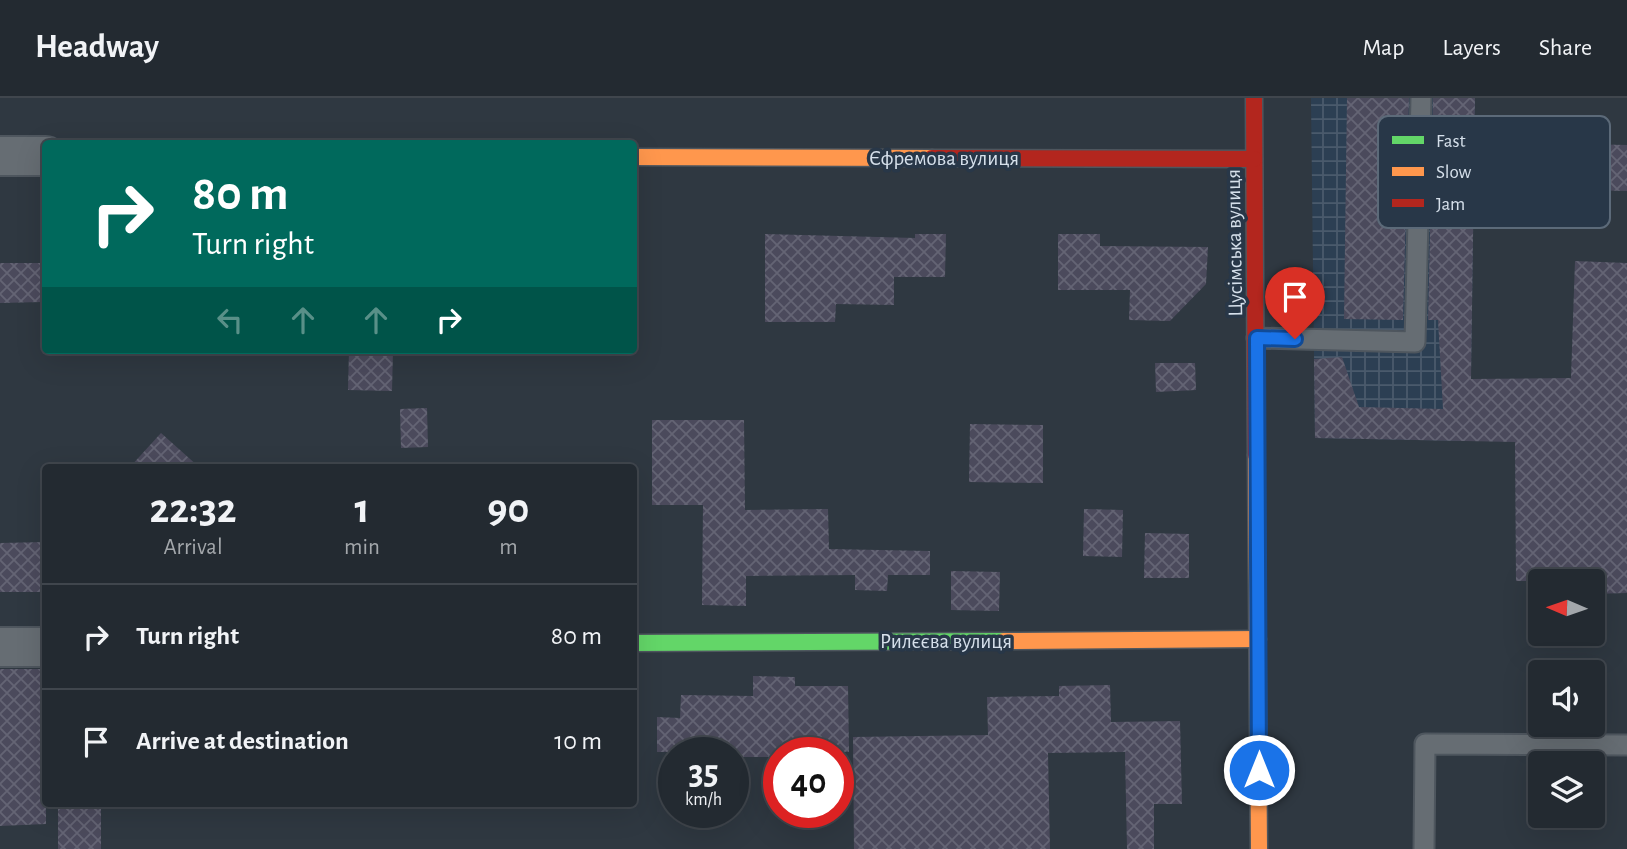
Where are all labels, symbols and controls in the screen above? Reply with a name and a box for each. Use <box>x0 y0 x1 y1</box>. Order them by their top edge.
text: Headway <box>35 31 159 64</box>
text: Map <box>1362 36 1404 60</box>
text: Layers <box>1442 36 1501 60</box>
text: Share <box>1539 36 1592 60</box>
legend <box>1378 116 1610 228</box>
text: Fast <box>1436 132 1466 151</box>
street label: Єфремова вулиця <box>869 148 1019 169</box>
text: Slow <box>1436 163 1472 182</box>
icon: right <box>77 168 168 259</box>
street label: Цусімська вулиця <box>1223 169 1246 317</box>
text: 80 m <box>192 170 289 219</box>
text: Jam <box>1436 195 1465 214</box>
text: Turn right <box>192 228 314 260</box>
pin <box>1265 267 1325 339</box>
icon: arrive <box>1276 278 1314 316</box>
icon: left <box>211 301 249 339</box>
icon: ahead <box>284 301 322 339</box>
icon: ahead <box>357 301 395 339</box>
icon: right <box>430 301 468 339</box>
text: 22:32 <box>149 488 237 530</box>
text: 1 <box>354 488 370 530</box>
text: 90 <box>487 488 530 530</box>
text: Arrival <box>163 536 223 559</box>
text: min <box>344 536 380 559</box>
text: m <box>499 536 518 559</box>
north arrow <box>1528 569 1605 646</box>
map controls <box>1528 569 1605 828</box>
icon: right <box>77 618 115 656</box>
text: Turn right <box>136 623 239 649</box>
text: 80 m <box>551 623 602 649</box>
street label: Рилєєва вулиця <box>880 631 1012 652</box>
button: sound <box>1528 660 1605 737</box>
icon: arrive <box>77 723 115 761</box>
text: Arrive at destination <box>136 728 349 754</box>
text: 10 m <box>554 728 602 754</box>
position arrow <box>1222 733 1296 807</box>
speed limit sign: 40 <box>763 737 854 828</box>
button: layers <box>1528 751 1605 828</box>
text: 35 <box>688 756 719 791</box>
text: km/h <box>685 791 722 809</box>

